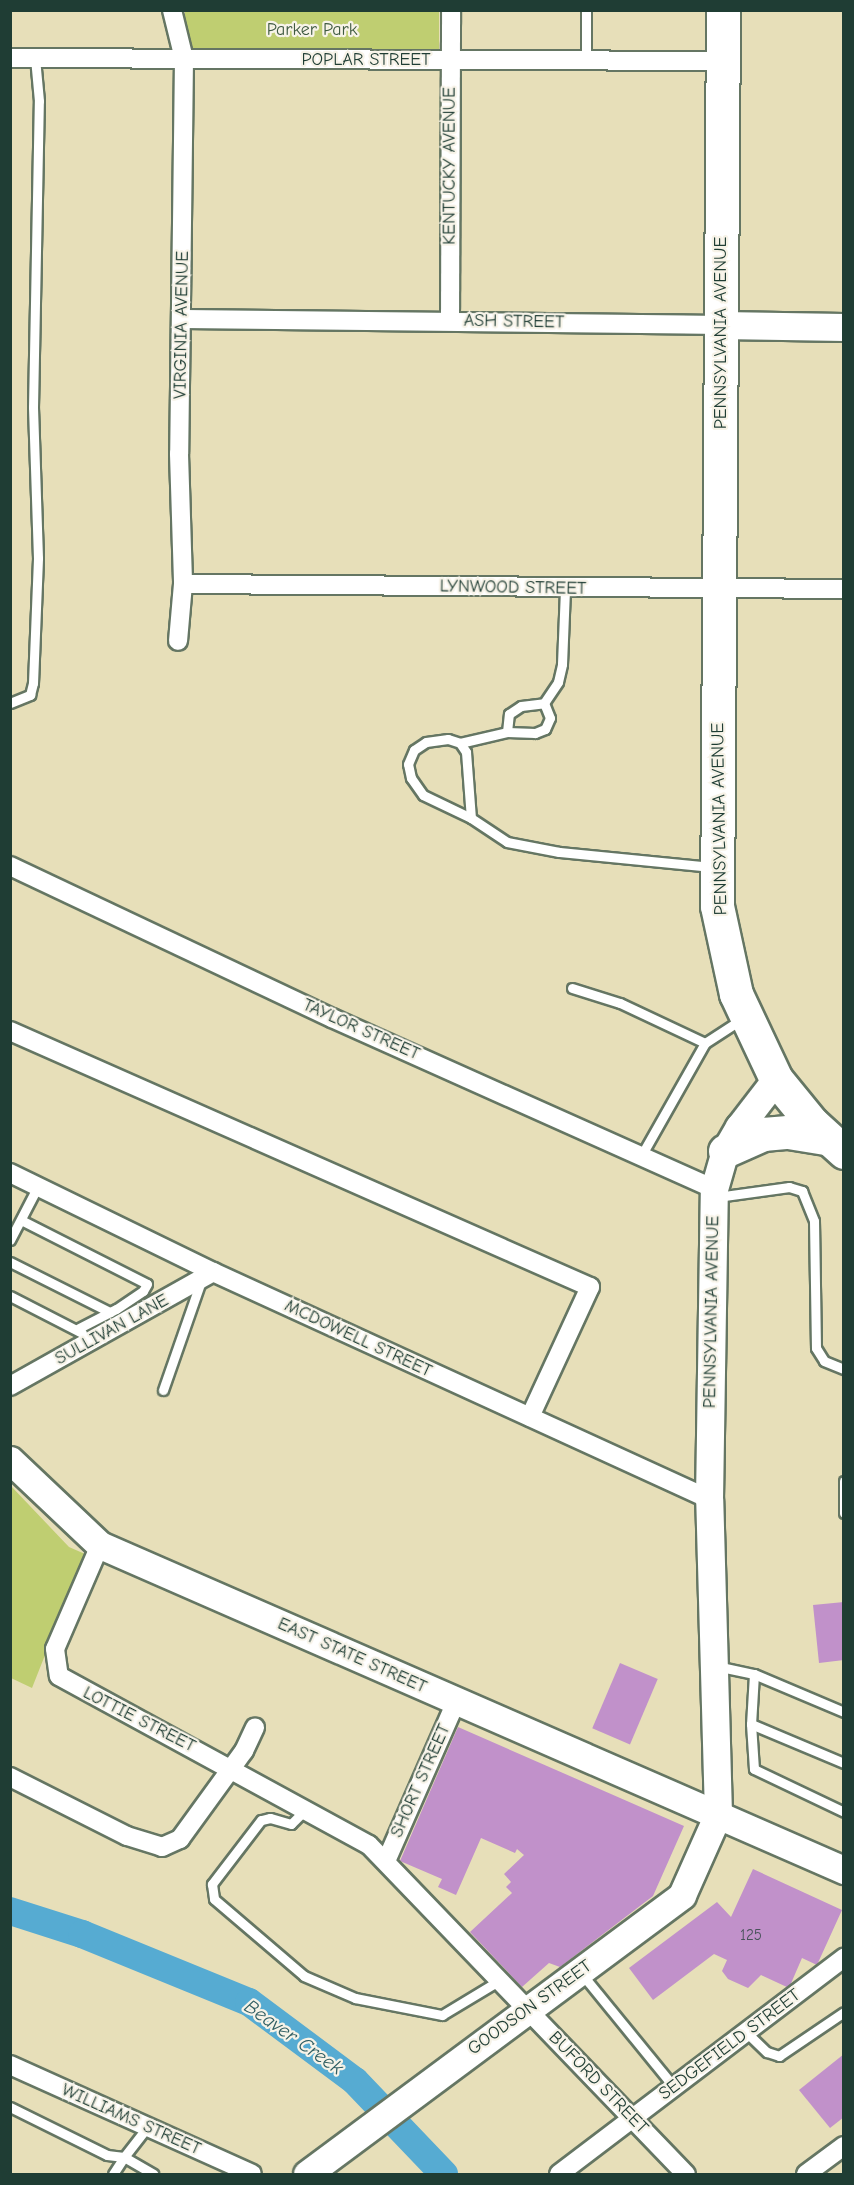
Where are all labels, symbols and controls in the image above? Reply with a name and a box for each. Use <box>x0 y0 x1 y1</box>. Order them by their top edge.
park label: Parker Park <box>267 19 357 41</box>
street label: POPLAR STREET <box>301 49 431 71</box>
street label: KENTUCKY AVENUE <box>439 87 461 245</box>
street label: PENNSYLVANIA AVENUE <box>710 237 732 429</box>
street label: VIRGINIA AVENUE <box>170 251 194 399</box>
street label: ASH STREET <box>464 310 564 334</box>
street label: LYNWOOD STREET <box>439 576 587 600</box>
street label: PENNSYLVANIA AVENUE <box>708 723 732 915</box>
street label: TAYLOR STREET <box>299 995 423 1065</box>
street label: PENNSYLVANIA AVENUE <box>700 1216 724 1408</box>
street label: SULLIVAN LANE <box>51 1290 173 1370</box>
street label: MCDOWELL STREET <box>281 1295 435 1383</box>
street label: EAST STATE STREET <box>274 1613 430 1699</box>
street label: LOTTIE STREET <box>79 1682 199 1758</box>
street label: SHORT STREET <box>386 1721 456 1841</box>
house number: 125 <box>740 1927 762 1945</box>
street label: GOODSON STREET <box>464 1956 596 2060</box>
street label: SEDGEFIELD STREET <box>655 1985 805 2105</box>
water label: Beaver Creek <box>240 1994 348 2080</box>
street label: BUFORD STREET <box>544 2027 652 2139</box>
street label: WILLIAMS STREET <box>58 2080 204 2160</box>

